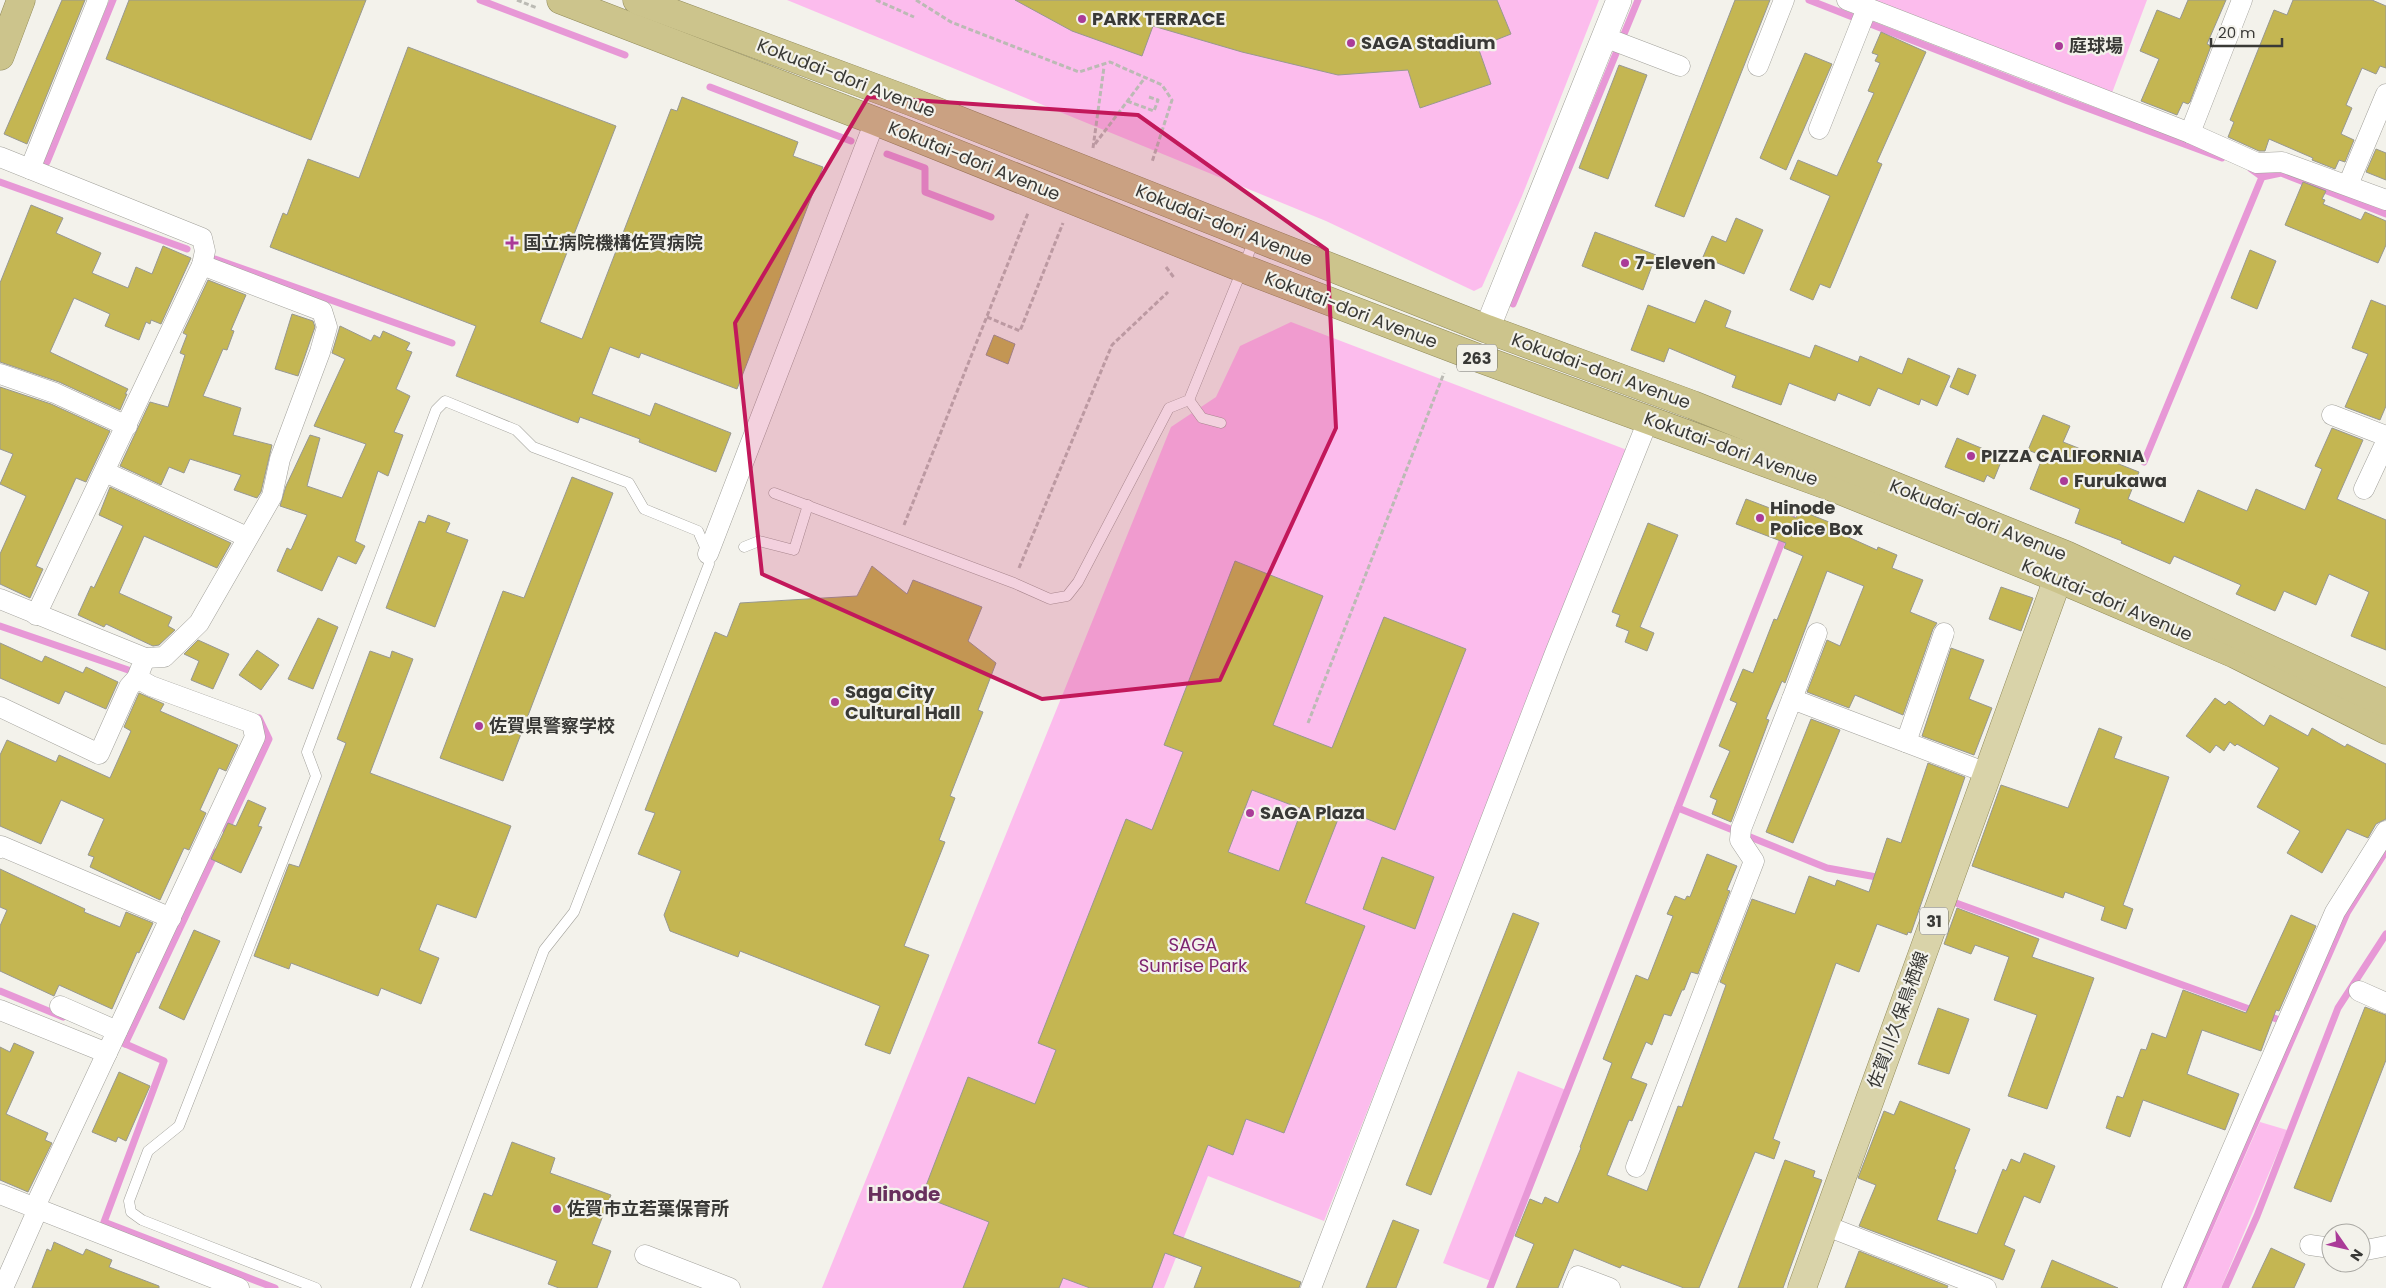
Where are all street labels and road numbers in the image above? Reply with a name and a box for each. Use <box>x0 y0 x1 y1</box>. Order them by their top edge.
street label: Kokudai-dori Avenue <box>753 32 939 123</box>
street label: Kokutai-dori Avenue <box>884 115 1064 206</box>
street label: Kokudai-dori Avenue <box>1132 178 1316 272</box>
street label: Kokutai-dori Avenue <box>1261 265 1441 354</box>
street label: Kokudai-dori Avenue <box>1508 326 1694 415</box>
road number: 263 <box>1457 344 1497 372</box>
street label: Kokutai-dori Avenue <box>1641 405 1822 492</box>
street label: Kokudai-dori Avenue <box>1886 473 2070 567</box>
street label: Kokutai-dori Avenue <box>2018 552 2196 647</box>
road number: 31 <box>1920 908 1948 934</box>
street label: 佐賀川久保鳥栖線 <box>1861 948 1934 1092</box>

